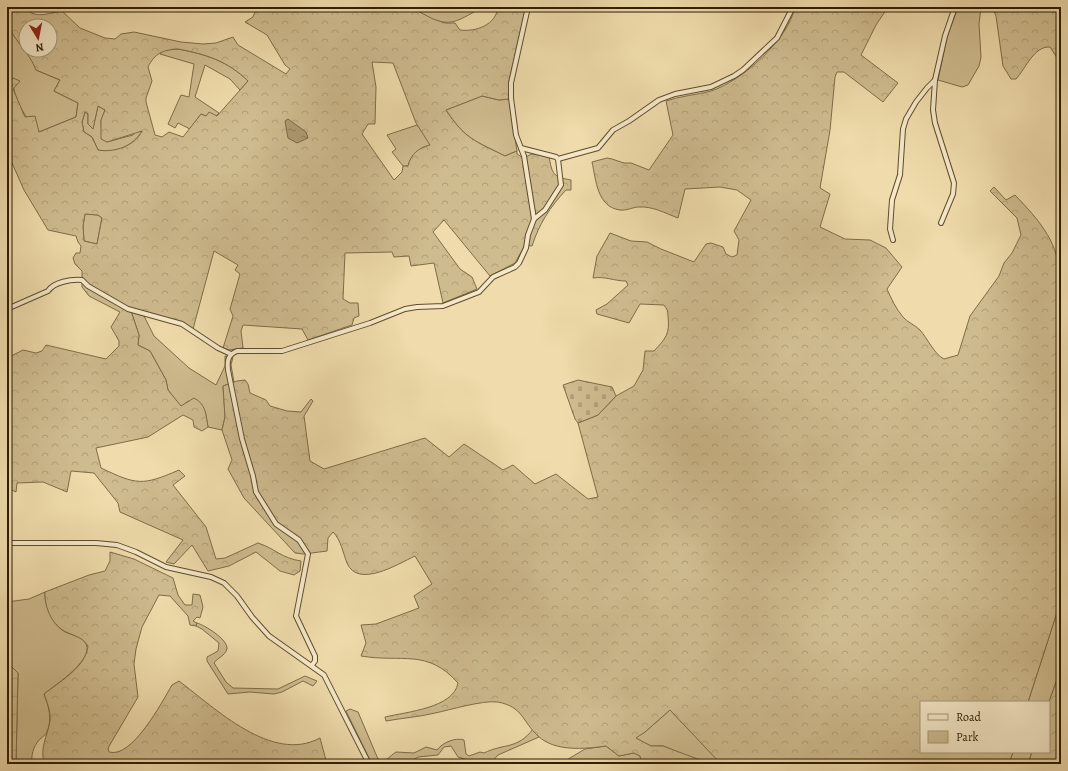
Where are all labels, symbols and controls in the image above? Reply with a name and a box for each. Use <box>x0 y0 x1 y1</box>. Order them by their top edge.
north arrow <box>18 18 58 58</box>
text: N <box>34 39 45 55</box>
legend <box>920 701 1050 753</box>
text: Road <box>956 709 982 725</box>
text: Park <box>956 729 979 745</box>

